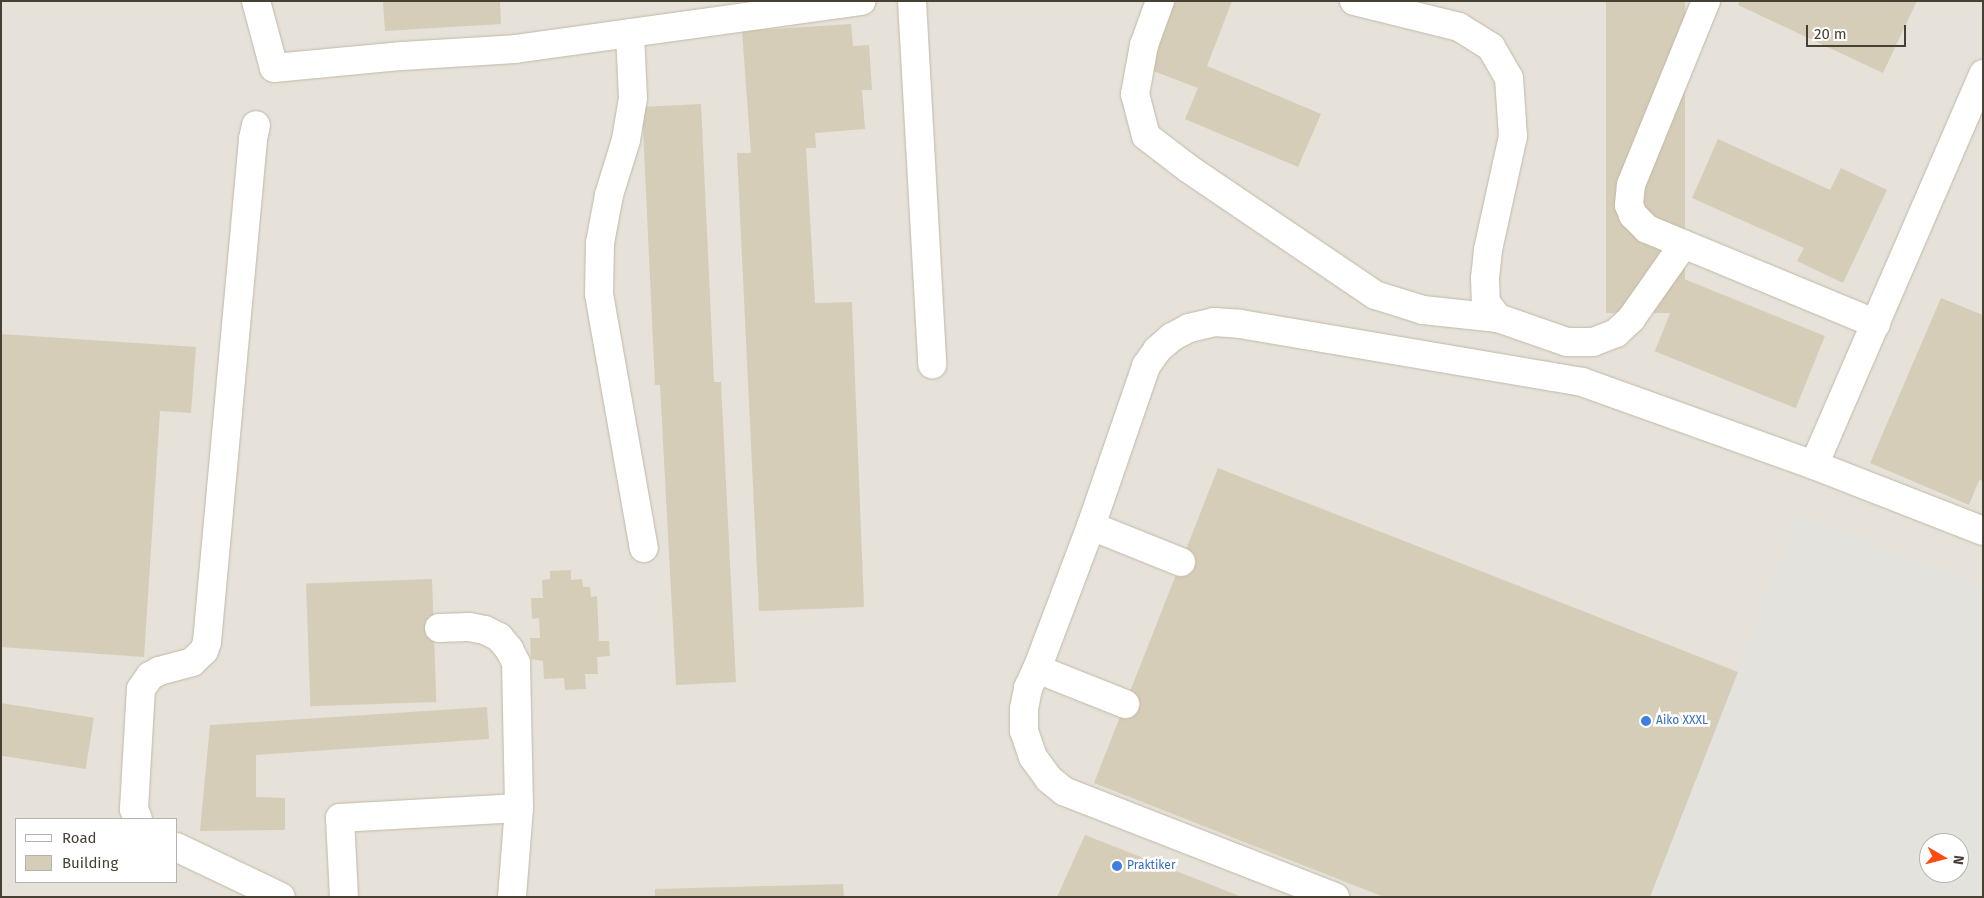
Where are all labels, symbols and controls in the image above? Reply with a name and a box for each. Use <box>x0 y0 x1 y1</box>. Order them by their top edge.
scale bar <box>1809 15 1909 47</box>
text: 20 m <box>1814 25 1847 43</box>
place label: Aiko XXXL <box>1656 714 1708 728</box>
marker: Aiko XXXL <box>1640 715 1652 727</box>
legend <box>15 818 178 883</box>
text: Road <box>62 829 97 847</box>
north arrow <box>1919 833 1969 883</box>
text: Building <box>62 854 118 872</box>
text: N <box>1949 854 1967 866</box>
place label: Praktiker <box>1127 859 1176 873</box>
marker: Praktiker <box>1111 860 1123 872</box>

